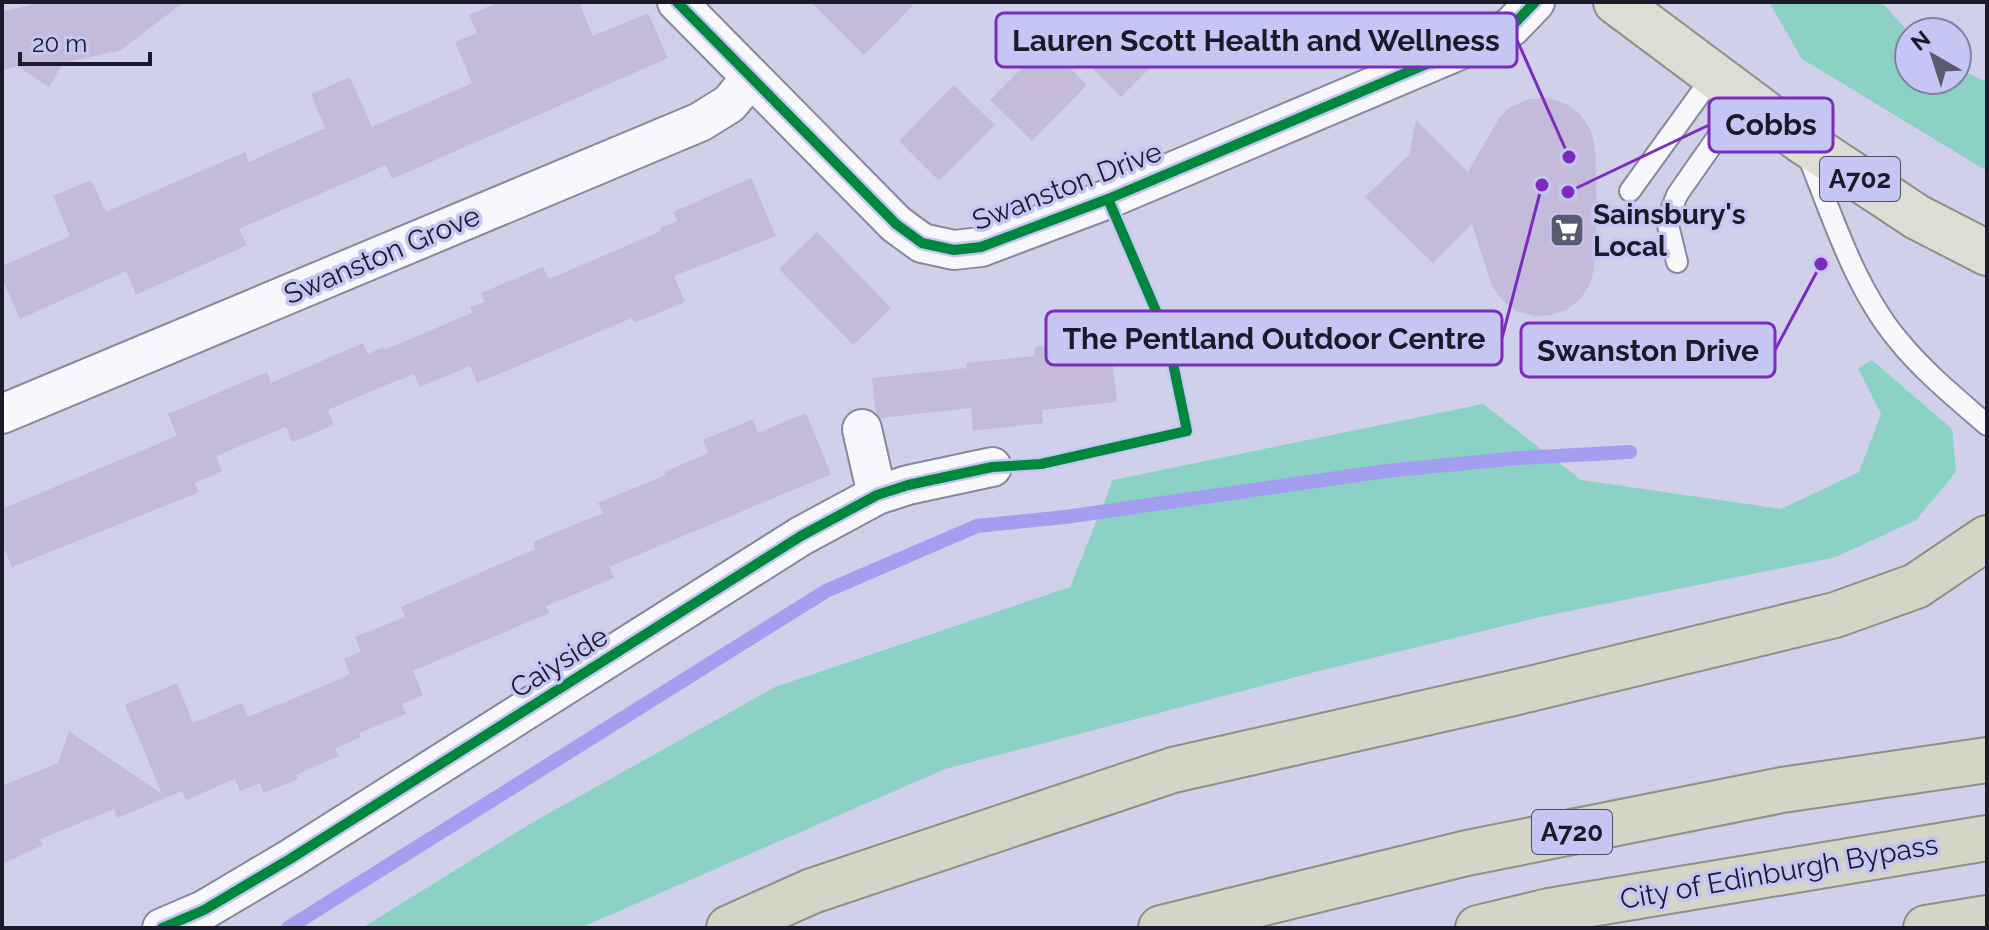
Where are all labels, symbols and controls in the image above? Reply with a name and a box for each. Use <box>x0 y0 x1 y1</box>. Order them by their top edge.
callout: Lauren Scott Health and Wellness <box>996 13 1517 67</box>
scale bar <box>20 16 150 66</box>
north arrow <box>1893 16 1973 96</box>
text: Lauren Scott Health and Wellness <box>1012 23 1500 58</box>
text: N <box>1906 25 1935 56</box>
text: 20 m <box>32 29 87 58</box>
callout: Cobbs <box>1709 98 1833 152</box>
text: Cobbs <box>1725 107 1817 142</box>
street label: Swanston Drive <box>968 135 1166 237</box>
road number: A702 <box>1820 157 1900 201</box>
place label: Sainsbury's Local <box>1593 198 1746 263</box>
street label: Swanston Grove <box>279 199 485 311</box>
supermarket icon: Sainsbury's Local <box>1548 211 1586 249</box>
callout: The Pentland Outdoor Centre <box>1046 311 1502 365</box>
text: The Pentland Outdoor Centre <box>1063 321 1486 356</box>
callout: Swanston Drive <box>1521 323 1775 377</box>
text: Swanston Drive <box>1537 333 1759 368</box>
street label: Caiyside <box>504 619 614 705</box>
road number: A720 <box>1532 810 1612 854</box>
street label: City of Edinburgh Bypass <box>1617 828 1941 916</box>

